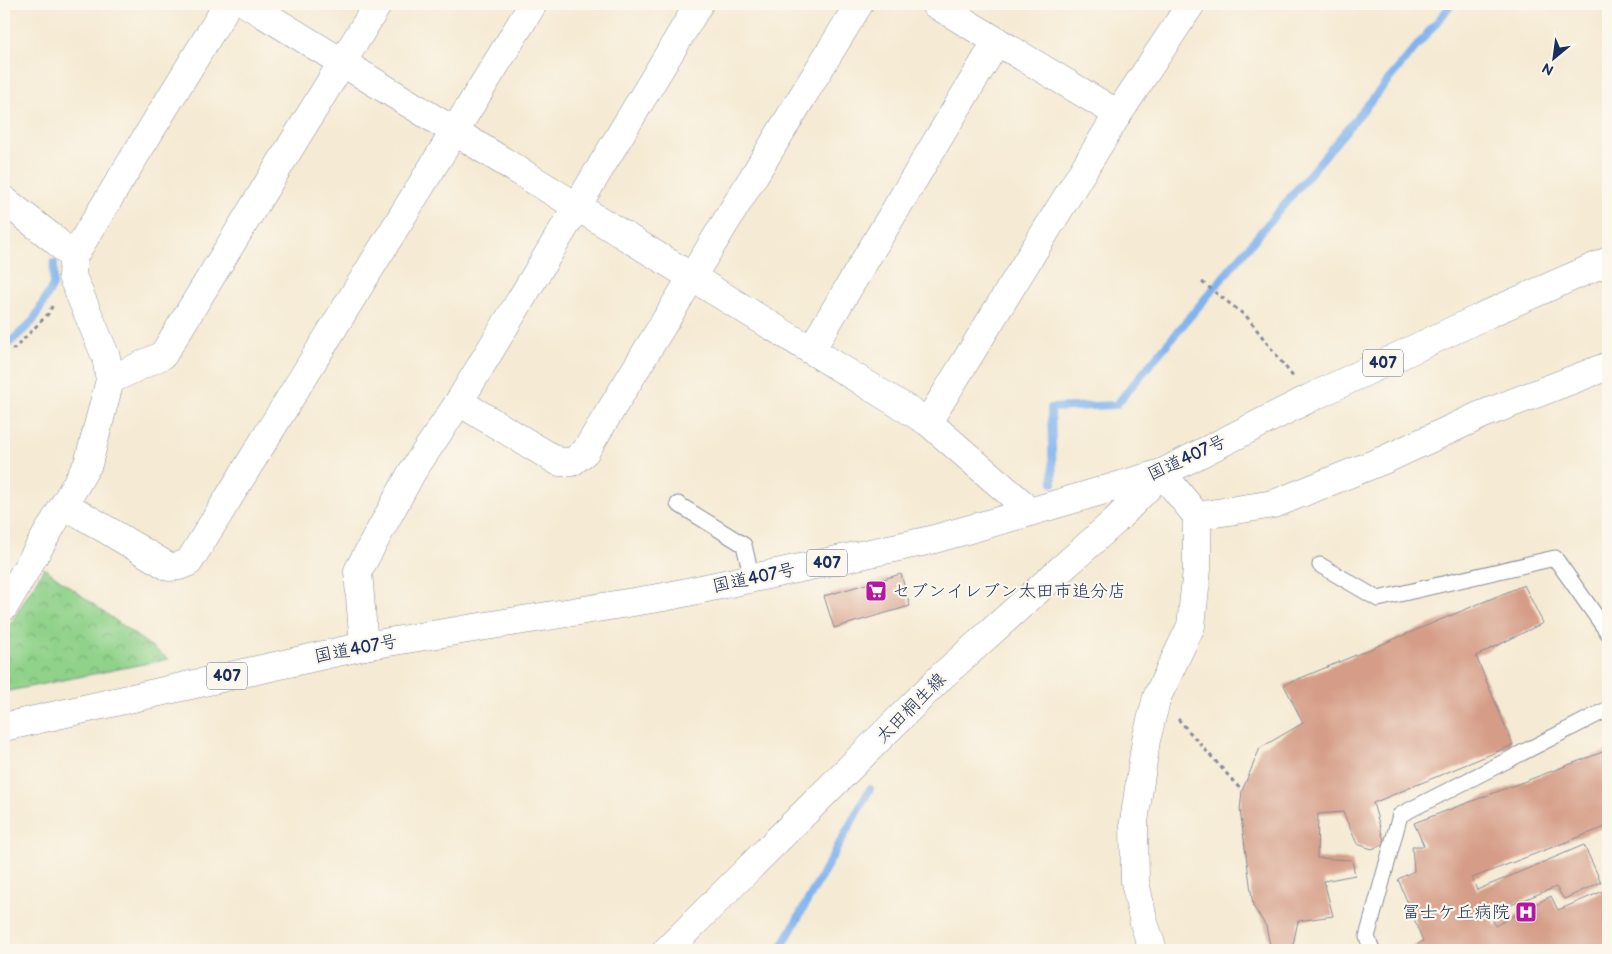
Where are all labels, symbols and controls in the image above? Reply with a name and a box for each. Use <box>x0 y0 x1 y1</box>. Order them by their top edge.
north arrow <box>1530 32 1580 82</box>
text: N <box>1539 59 1557 79</box>
road number: 407 <box>1363 349 1403 376</box>
street label: 国道407号 <box>1144 431 1230 485</box>
road number: 407 <box>807 550 847 576</box>
street label: 国道407号 <box>711 559 797 597</box>
supermarket icon: セブンイレブン太田市追分店 <box>864 579 888 603</box>
place label: セブンイレブン太田市追分店 <box>892 581 1126 602</box>
street label: 国道407号 <box>313 631 399 667</box>
road number: 407 <box>207 662 247 689</box>
street label: 太田桐生線 <box>872 669 950 747</box>
hospital icon: 冨士ケ丘病院 <box>1514 900 1538 924</box>
place label: 冨士ケ丘病院 <box>1402 902 1510 923</box>

